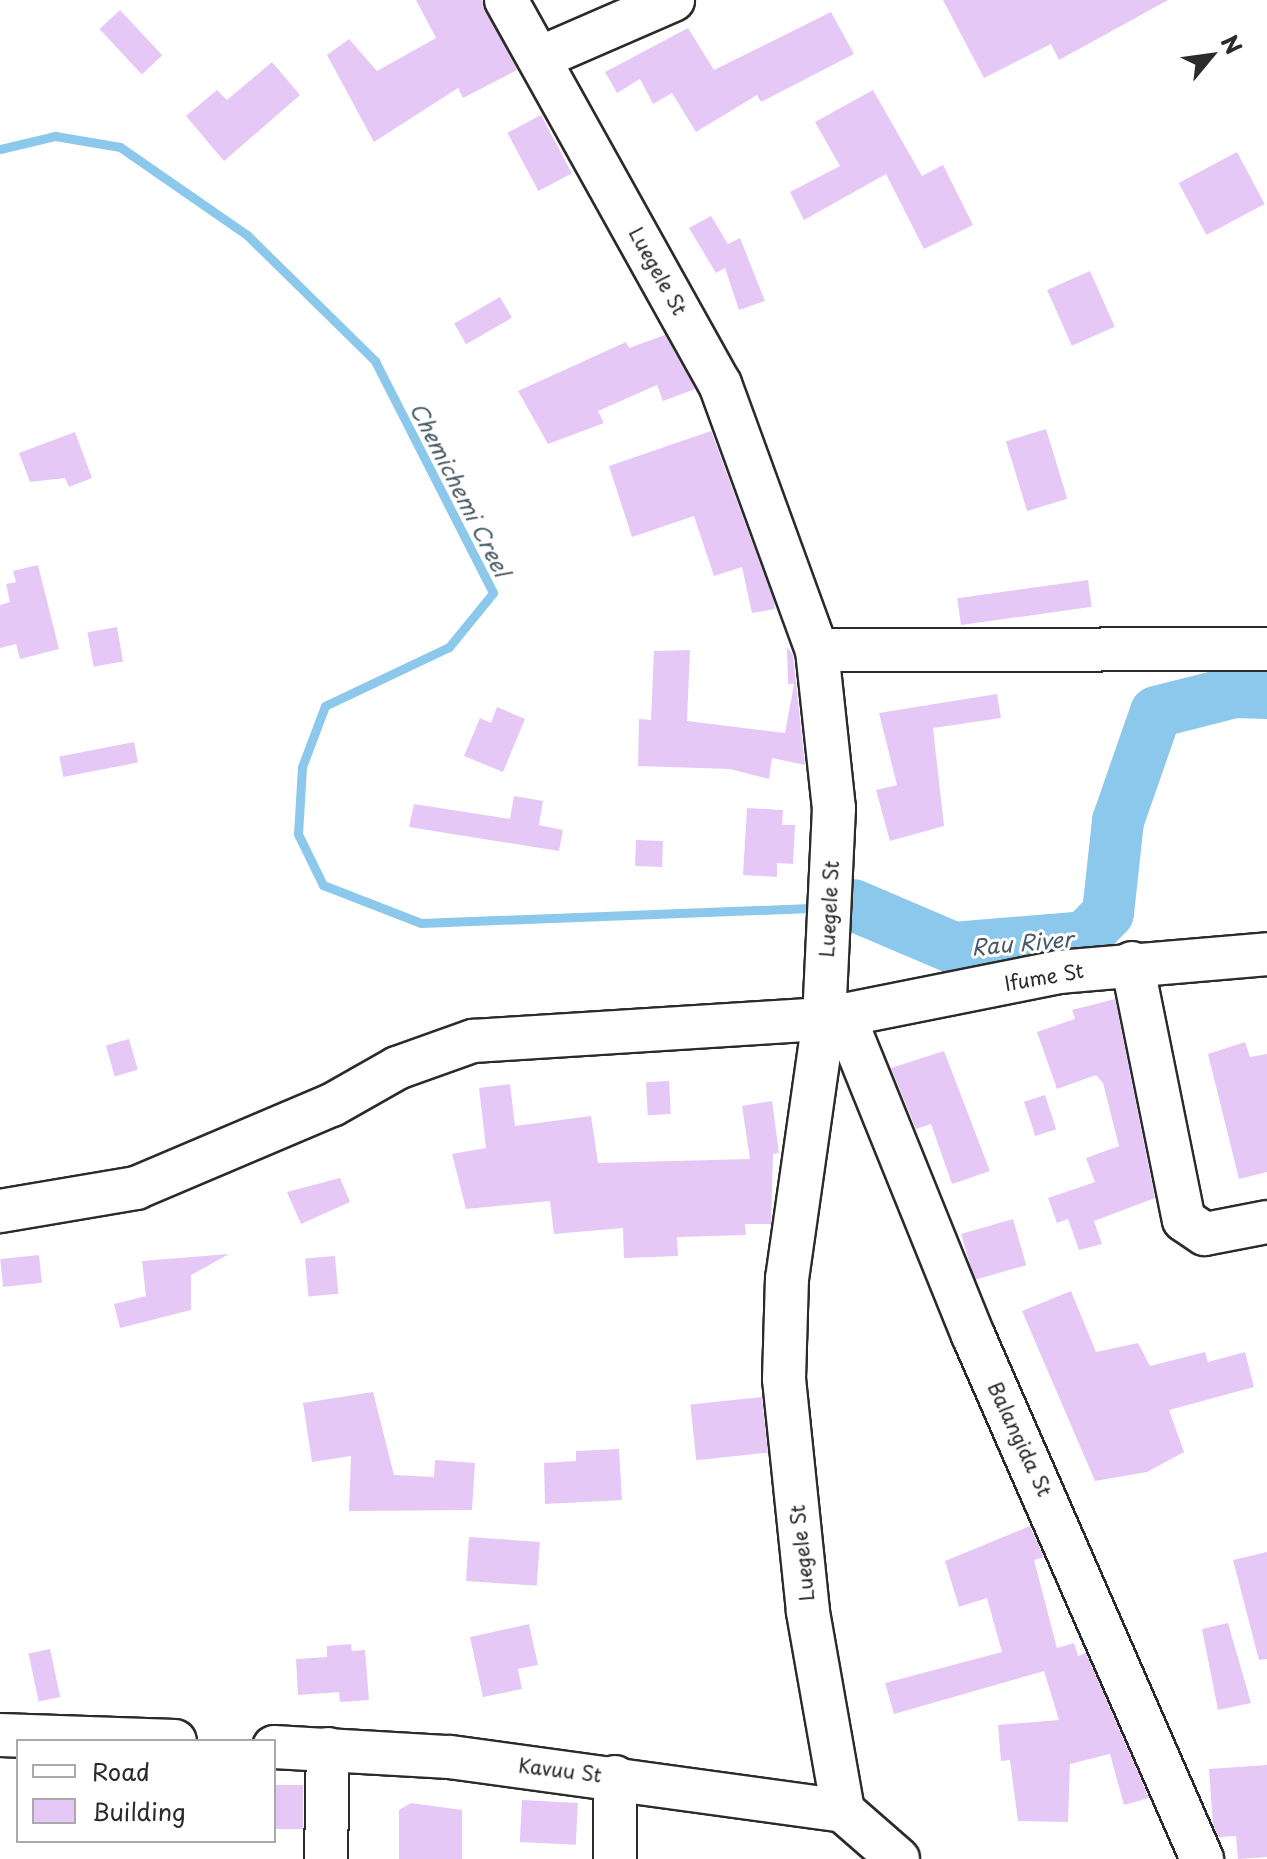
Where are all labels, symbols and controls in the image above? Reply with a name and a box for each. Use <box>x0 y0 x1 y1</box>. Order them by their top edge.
north arrow <box>1171 16 1251 96</box>
text: N <box>1214 28 1251 60</box>
street label: Luegele St <box>624 223 692 319</box>
water label: Chemichemi Creel <box>406 397 516 581</box>
street label: Luegele St <box>814 860 844 958</box>
water label: Rau River <box>970 924 1074 960</box>
street label: Ifume St <box>1002 958 1086 996</box>
street label: Balangida St <box>983 1378 1057 1500</box>
street label: Luegele St <box>785 1503 819 1603</box>
legend <box>16 1739 276 1843</box>
text: Road <box>92 1753 150 1789</box>
street label: Kavuu St <box>517 1753 603 1787</box>
text: Building <box>92 1793 186 1829</box>

